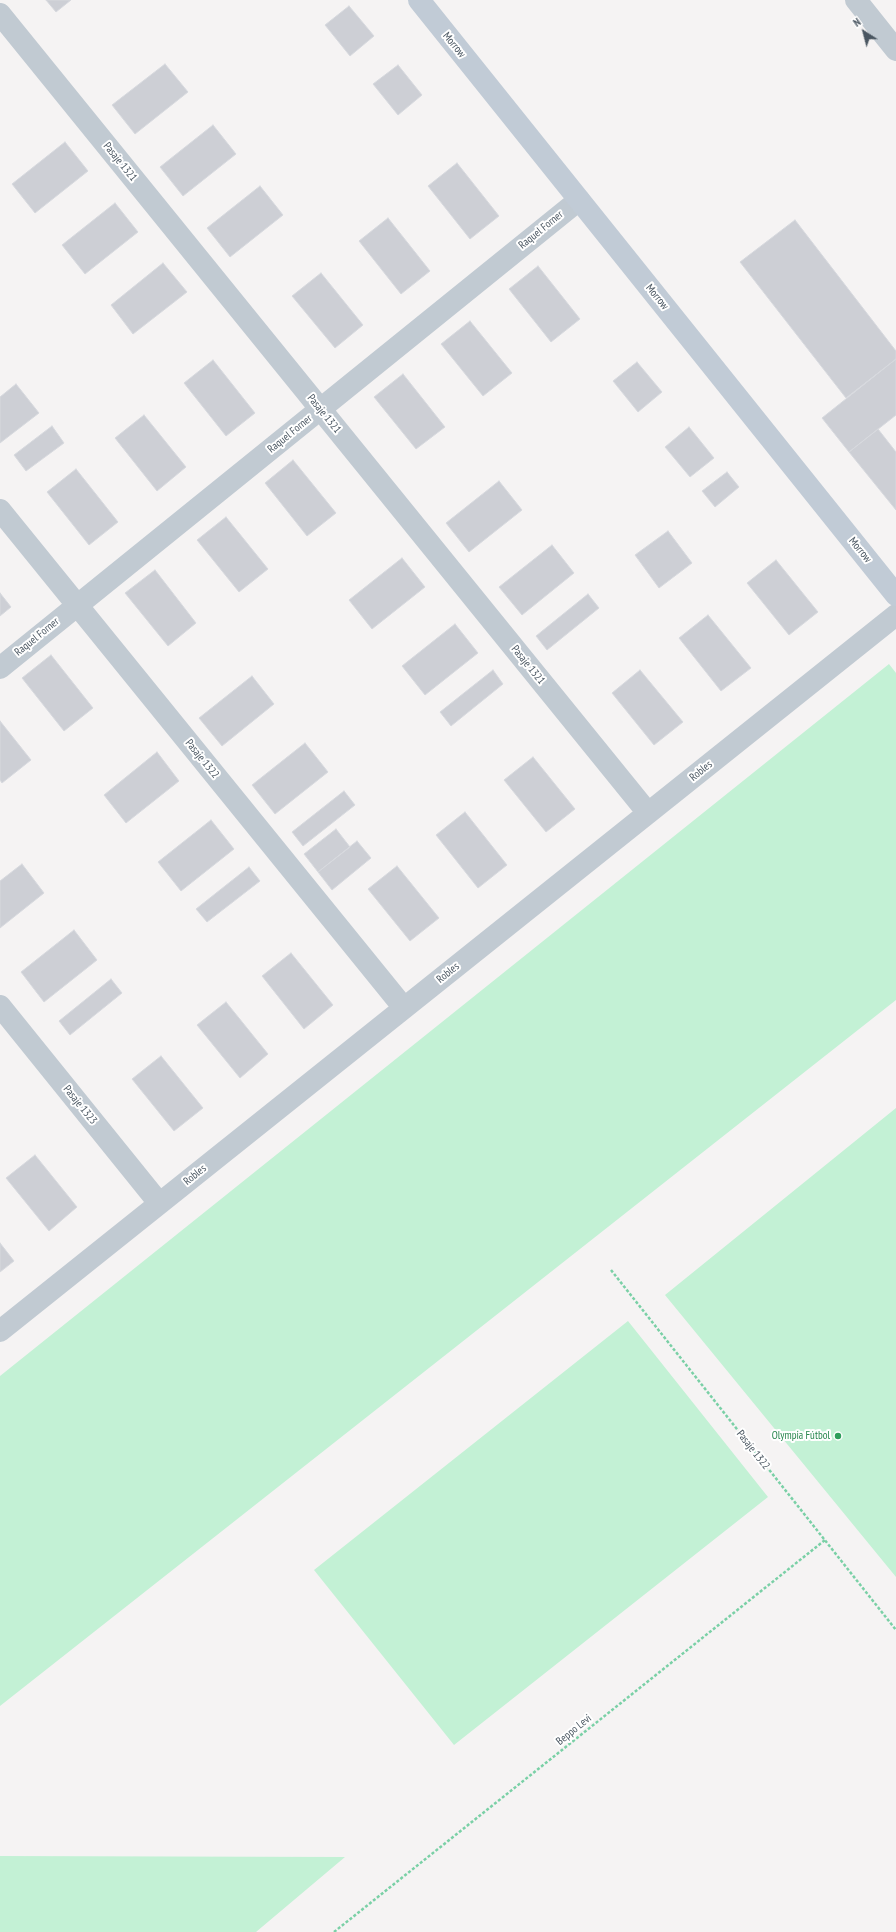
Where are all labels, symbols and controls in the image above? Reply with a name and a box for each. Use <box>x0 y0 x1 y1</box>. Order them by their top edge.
north arrow <box>844 12 884 52</box>
text: N <box>850 15 863 30</box>
street label: Morrow <box>440 30 468 60</box>
street label: Pasaje 1321 <box>100 140 140 184</box>
street label: Raquel Forner <box>516 208 566 252</box>
street label: Morrow <box>643 282 671 312</box>
street label: Pasaje 1321 <box>304 392 344 436</box>
street label: Raquel Forner <box>265 412 315 456</box>
street label: Morrow <box>846 535 874 565</box>
street label: Raquel Forner <box>12 615 62 659</box>
street label: Pasaje 1321 <box>508 643 548 687</box>
street label: Pasaje 1322 <box>182 737 222 781</box>
street label: Robles <box>687 758 715 784</box>
street label: Robles <box>434 960 462 986</box>
street label: Pasaje 1323 <box>60 1083 100 1127</box>
street label: Robles <box>181 1162 209 1188</box>
street label: Pasaje 1322 <box>734 1428 772 1472</box>
place label: Olympia Fútbol <box>772 1429 830 1443</box>
marker: Olympia Fútbol <box>833 1431 843 1441</box>
street label: Beppo Levi <box>554 1712 594 1748</box>

